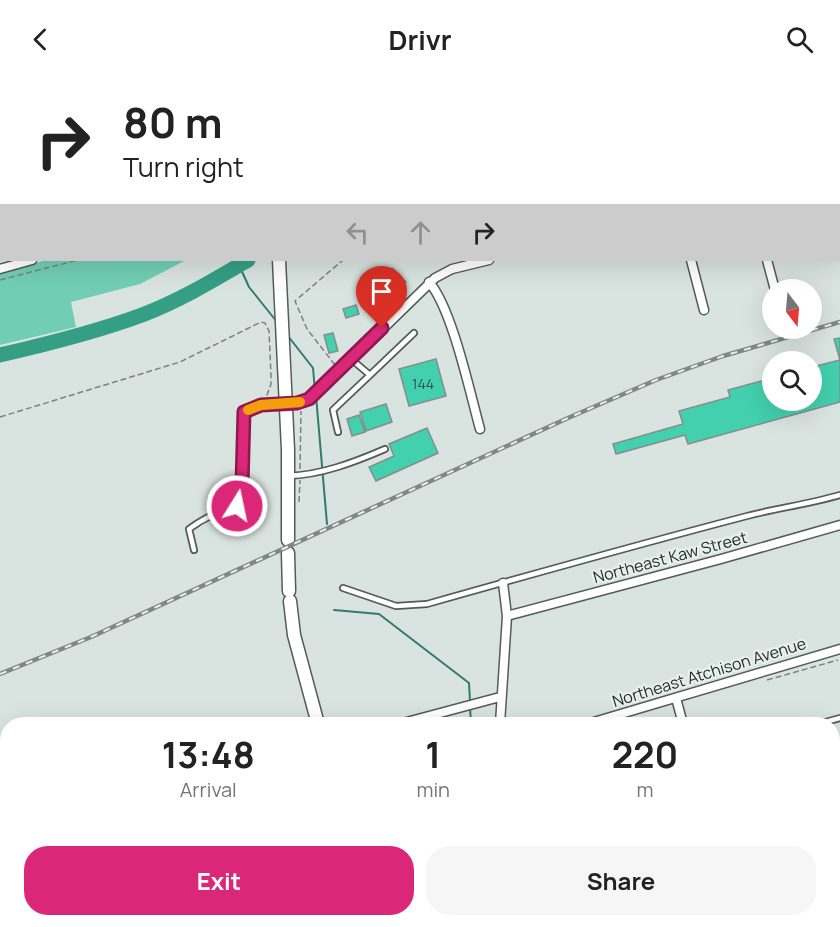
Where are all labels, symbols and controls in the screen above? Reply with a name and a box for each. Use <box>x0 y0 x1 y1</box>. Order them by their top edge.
text: Drivr <box>389 21 451 58</box>
icon: back <box>24 23 57 56</box>
icon: search <box>783 23 816 56</box>
text: 80 m <box>123 93 223 151</box>
icon: right <box>24 102 102 180</box>
text: Turn right <box>123 148 244 185</box>
icon: left <box>341 216 374 249</box>
icon: ahead <box>404 216 437 249</box>
icon: right <box>467 216 500 249</box>
pin <box>356 266 407 328</box>
icon: arrive <box>365 275 398 308</box>
north arrow <box>762 279 822 339</box>
map controls <box>762 279 822 411</box>
button: search <box>762 351 822 411</box>
house number: 144 <box>412 374 434 393</box>
position arrow <box>205 474 269 538</box>
street label: Northeast Kaw Street <box>590 526 750 588</box>
street label: Northeast Atchison Avenue <box>609 632 809 712</box>
text: 13:48 <box>162 730 255 779</box>
text: 1 <box>425 730 441 779</box>
text: 220 <box>612 730 678 779</box>
text: Arrival <box>180 776 237 803</box>
text: min <box>416 776 450 803</box>
text: m <box>636 776 653 803</box>
button: Exit <box>24 846 414 915</box>
button: Share <box>426 846 816 915</box>

